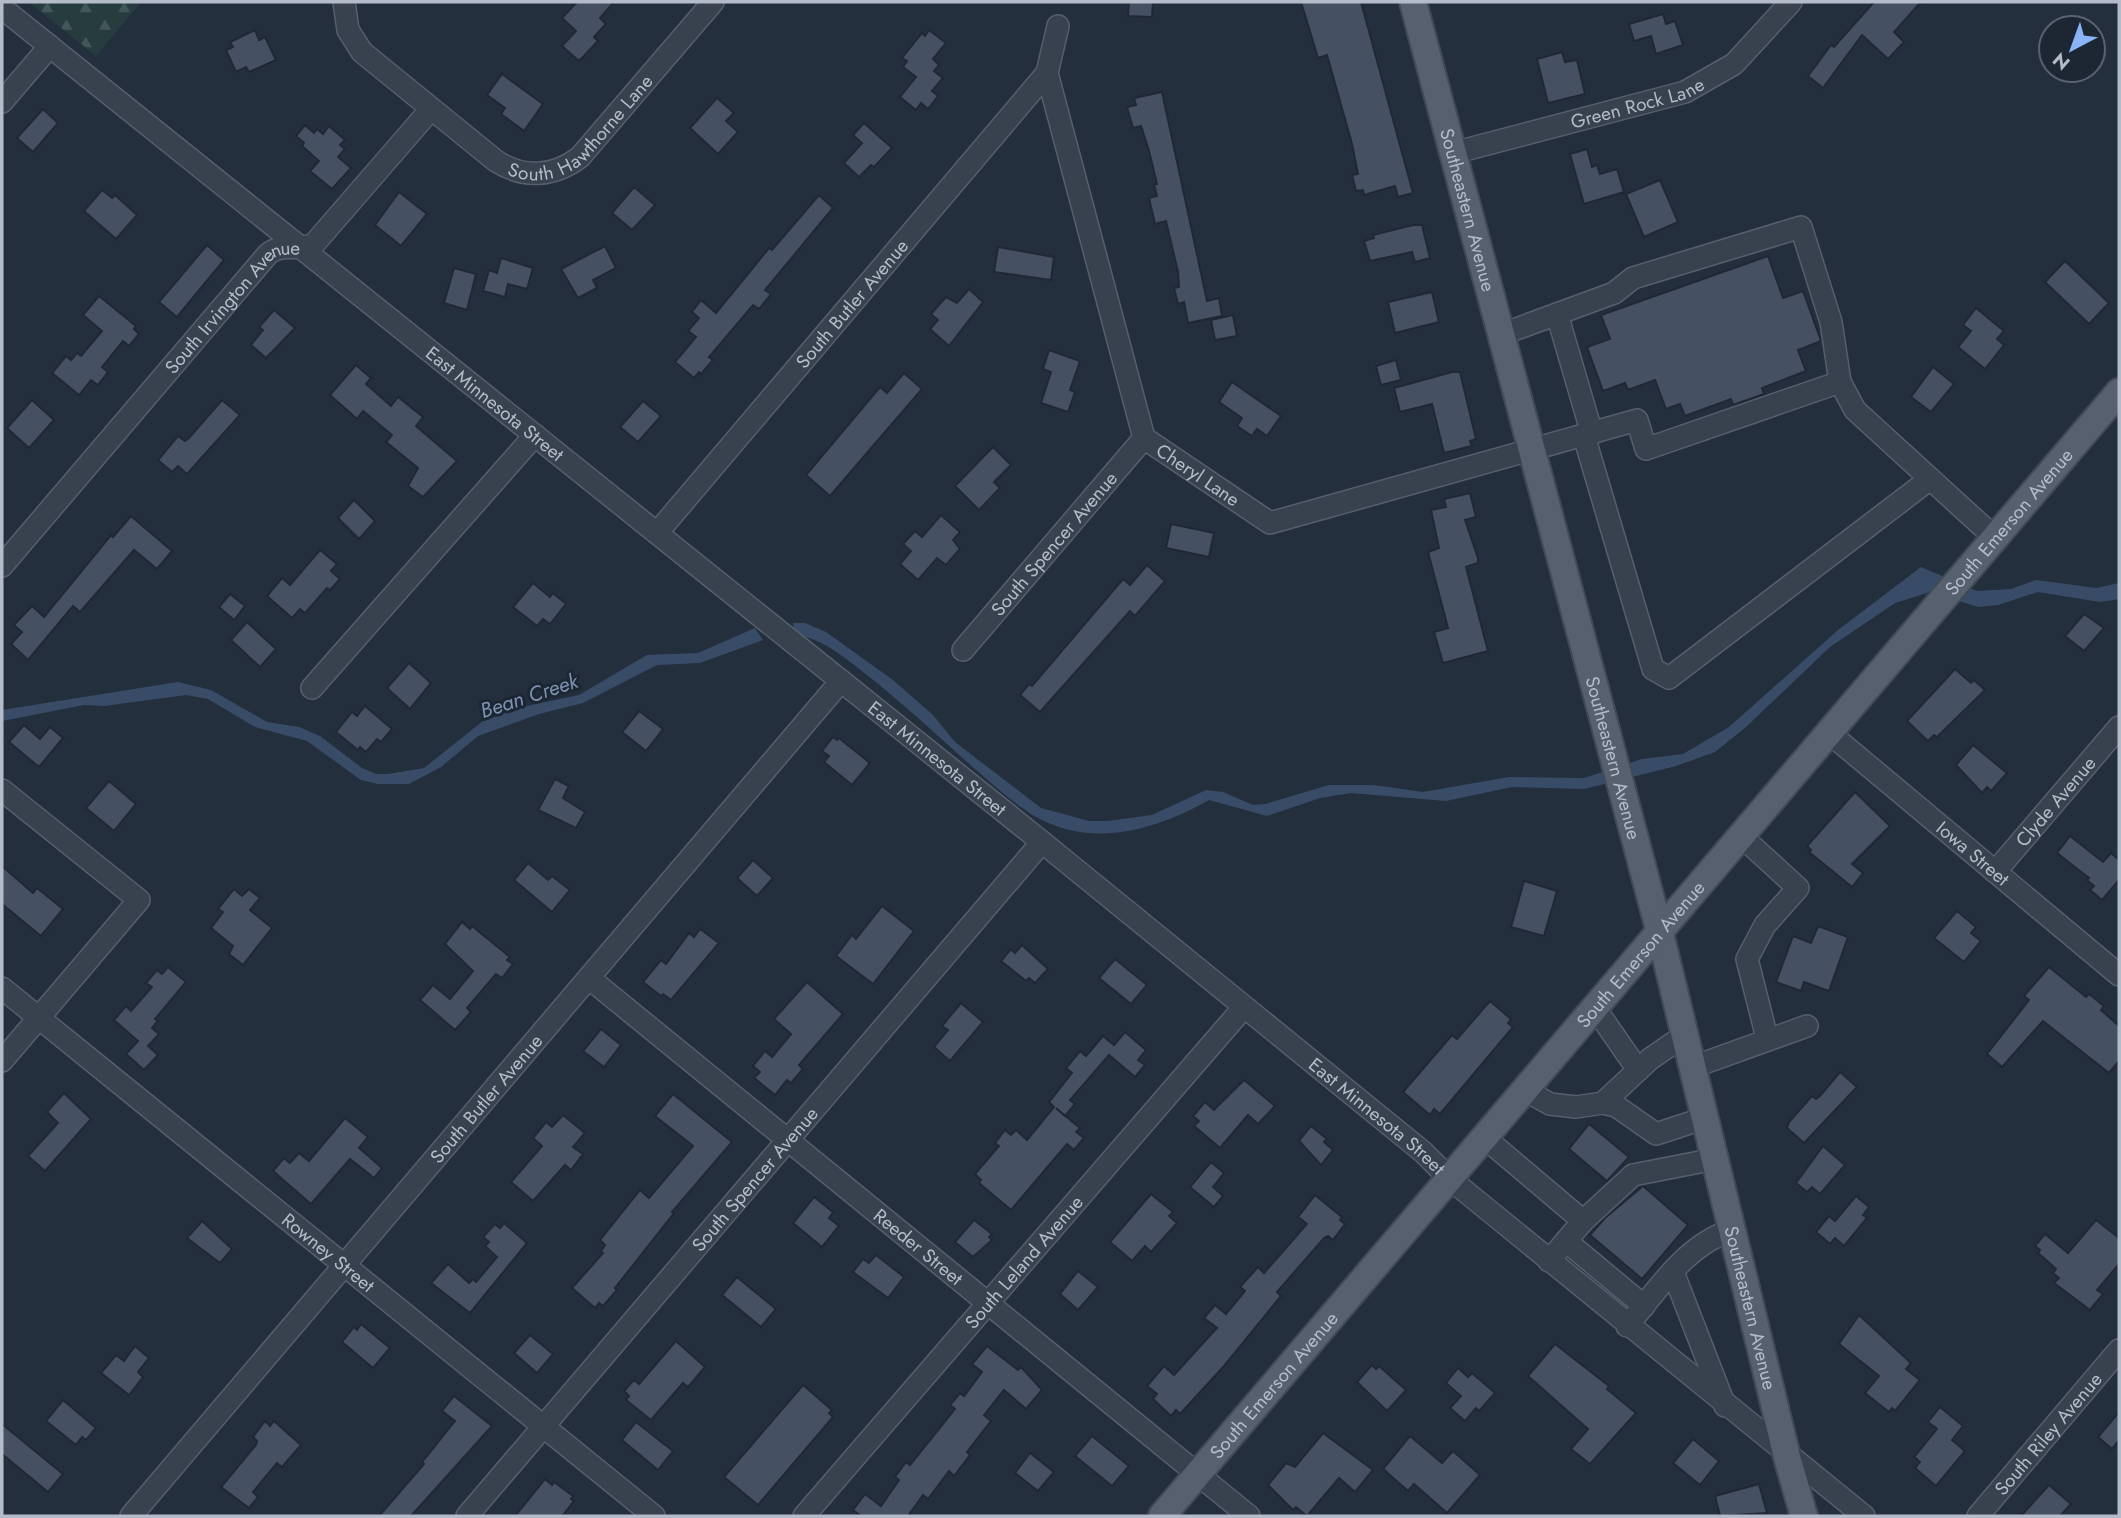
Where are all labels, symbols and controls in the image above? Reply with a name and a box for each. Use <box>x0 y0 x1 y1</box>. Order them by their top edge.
north arrow <box>2037 14 2107 84</box>
text: N <box>2047 46 2076 77</box>
street label: South Hawthorne Lane <box>504 68 659 187</box>
street label: Green Rock Lane <box>1568 70 1709 135</box>
street label: Southeastern Avenue <box>1434 125 1503 295</box>
street label: South Butler Avenue <box>789 233 914 374</box>
street label: South Irvington Avenue <box>158 234 300 379</box>
street label: East Minnesota Street <box>420 340 570 468</box>
street label: Cheryl Lane <box>1151 437 1246 513</box>
street label: South Emerson Avenue <box>1938 442 2079 601</box>
street label: South Spencer Avenue <box>984 465 1124 622</box>
water label: Bean Creek <box>476 666 583 726</box>
street label: Southeastern Avenue <box>1579 673 1648 843</box>
street label: East Minnesota Street <box>862 694 1013 822</box>
street label: Clyde Avenue <box>2009 750 2102 852</box>
street label: Iowa Street <box>1931 815 2016 892</box>
street label: South Emerson Avenue <box>1570 875 1711 1033</box>
street label: South Butler Avenue <box>423 1028 549 1169</box>
street label: East Minnesota Street <box>1303 1051 1452 1181</box>
street label: South Spencer Avenue <box>685 1101 824 1257</box>
street label: South Leland Avenue <box>958 1189 1089 1334</box>
street label: Reeder Street <box>868 1202 969 1292</box>
street label: Rowney Street <box>276 1206 381 1299</box>
street label: Southeastern Avenue <box>1718 1223 1784 1393</box>
street label: South Emerson Avenue <box>1203 1305 1344 1464</box>
street label: South Riley Avenue <box>1988 1366 2108 1501</box>

